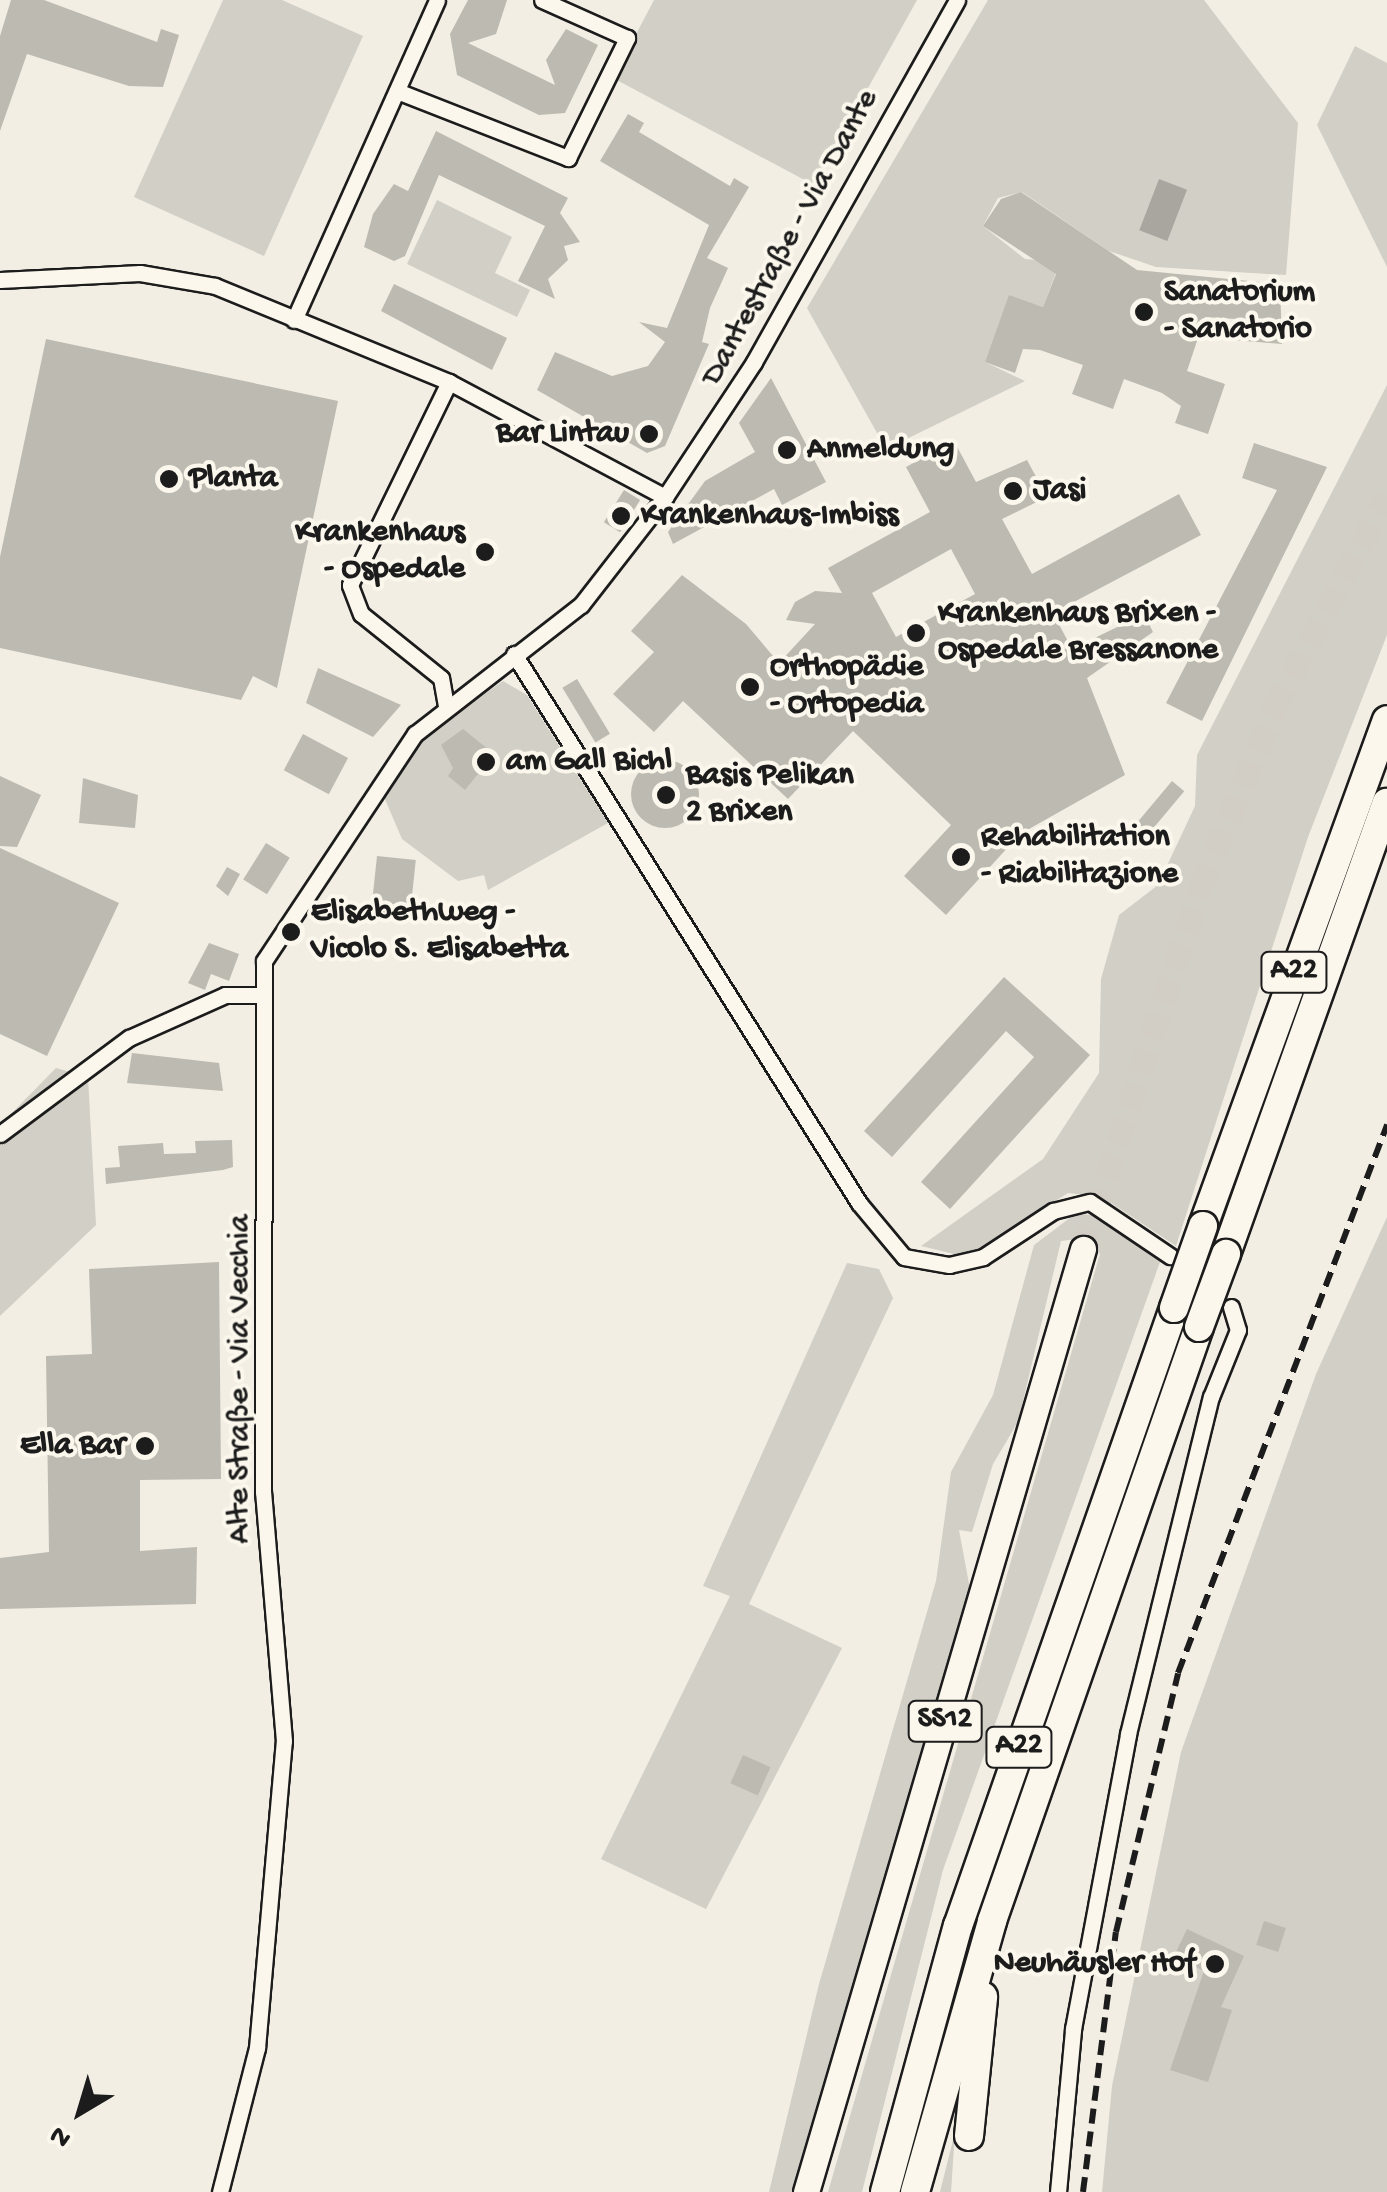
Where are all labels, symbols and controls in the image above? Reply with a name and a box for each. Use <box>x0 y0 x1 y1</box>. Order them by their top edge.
street label: Dantestraße - Via Dante <box>694 84 888 392</box>
place label: Sanatorium - Sanatorio <box>1164 275 1315 350</box>
marker: Sanatorium - Sanatorio <box>1133 301 1155 323</box>
place label: Bar Lintau <box>496 415 629 453</box>
marker: Bar Lintau <box>638 423 660 445</box>
place label: Anmeldung <box>807 431 955 469</box>
marker: Anmeldung <box>776 439 798 461</box>
place label: Planta <box>189 460 278 498</box>
marker: Planta <box>158 468 180 490</box>
place label: Jasi <box>1033 472 1086 510</box>
marker: Jasi <box>1002 480 1024 502</box>
place label: Krankenhaus-Imbiss <box>641 497 898 535</box>
marker: Krankenhaus-Imbiss <box>610 505 632 527</box>
place label: Krankenhaus - Ospedale <box>295 515 465 590</box>
marker: Krankenhaus - Ospedale <box>474 541 496 563</box>
place label: Krankenhaus Brixen - Ospedale Bressanone <box>938 596 1218 671</box>
marker: Krankenhaus Brixen - Ospedale Bressanone <box>903 620 929 646</box>
place label: Orthopädie - Ortopedia <box>770 650 924 725</box>
marker: Orthopädie - Ortopedia <box>739 676 761 698</box>
place label: am Gall Bichl <box>506 743 672 781</box>
marker: am Gall Bichl <box>475 751 497 773</box>
place label: Basis Pelikan 2 Brixen <box>686 758 854 833</box>
marker: Basis Pelikan 2 Brixen <box>655 784 677 806</box>
place label: Rehabilitation - Riabilitazione <box>981 820 1178 895</box>
marker: Rehabilitation - Riabilitazione <box>950 846 972 868</box>
place label: Elisabethweg - Vicolo S. Elisabetta <box>311 895 568 970</box>
marker: Elisabethweg - Vicolo S. Elisabetta <box>280 921 302 943</box>
road number: A22 <box>1259 947 1329 997</box>
street label: Alte Straße - Via Vecchia <box>222 1214 260 1544</box>
place label: Ella Bar <box>20 1427 125 1465</box>
marker: Ella Bar <box>134 1435 156 1457</box>
road number: SS12 <box>908 1696 982 1746</box>
road number: A22 <box>984 1722 1054 1772</box>
place label: Neuhäusler Hof <box>994 1945 1195 1983</box>
marker: Neuhäusler Hof <box>1204 1953 1226 1975</box>
north arrow <box>30 2062 130 2162</box>
text: N <box>44 2117 79 2155</box>

